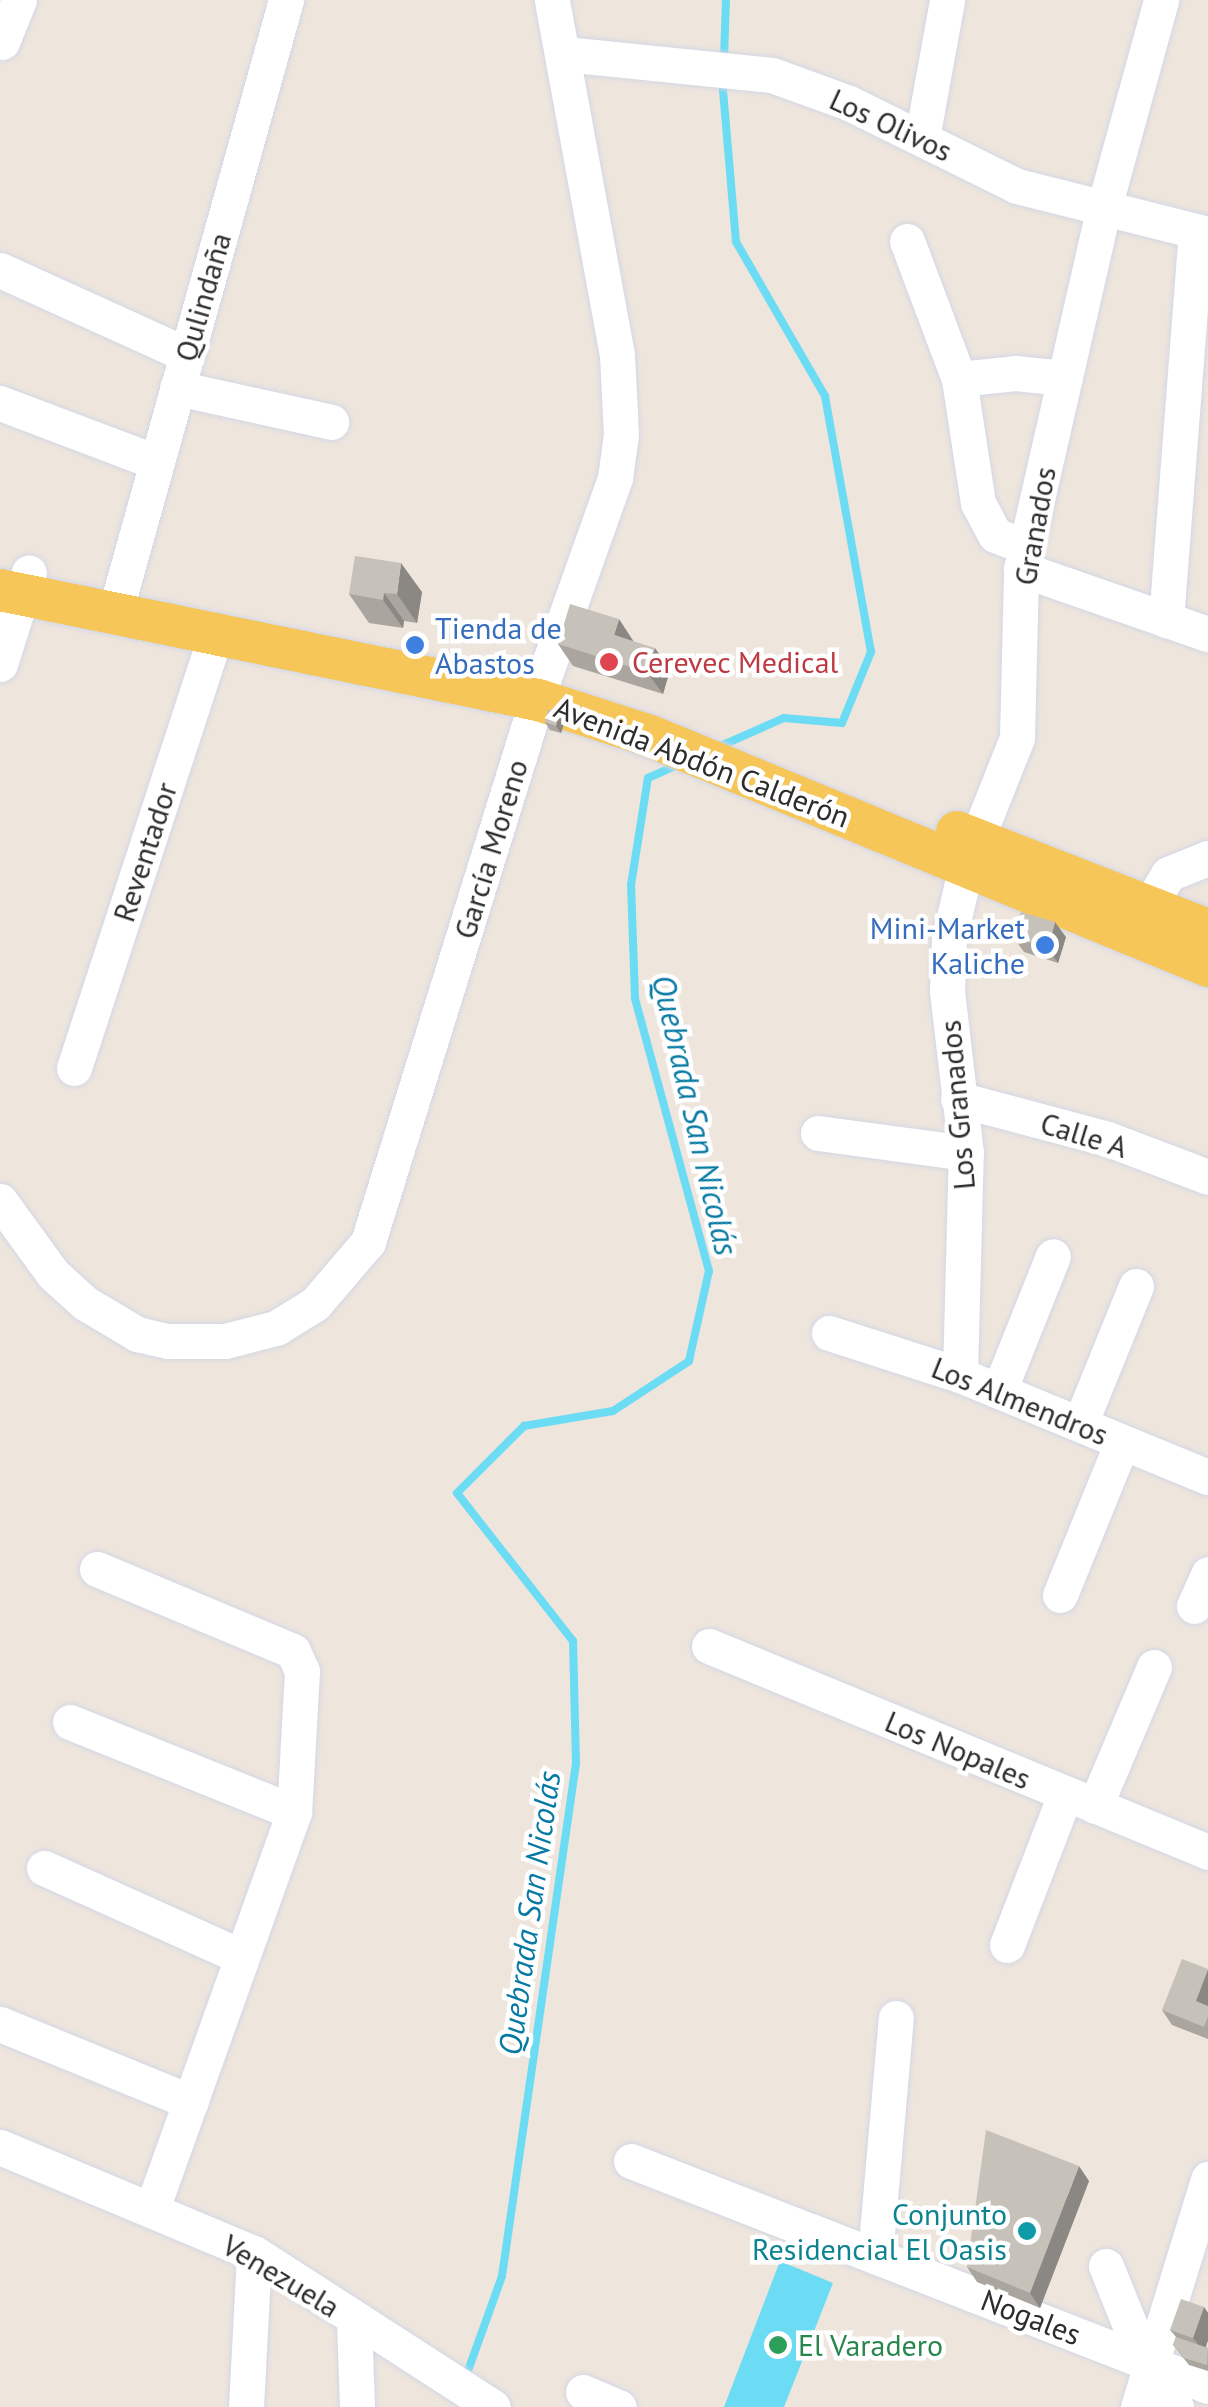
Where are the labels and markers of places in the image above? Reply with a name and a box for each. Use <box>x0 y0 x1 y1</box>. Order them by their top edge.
place label: Tienda de Abastos <box>435 610 562 680</box>
marker: Tienda de Abastos <box>404 634 426 656</box>
place label: Cerevec Medical <box>632 644 839 680</box>
marker: Cerevec Medical <box>596 649 622 675</box>
place label: Mini-Market Kaliche <box>870 910 1025 980</box>
marker: Mini-Market Kaliche <box>1034 934 1056 956</box>
place label: Conjunto Residencial El Oasis <box>752 2196 1007 2266</box>
marker: Conjunto Residencial El Oasis <box>1016 2220 1038 2242</box>
place label: El Varadero <box>798 2327 944 2363</box>
marker: El Varadero <box>767 2334 789 2356</box>

